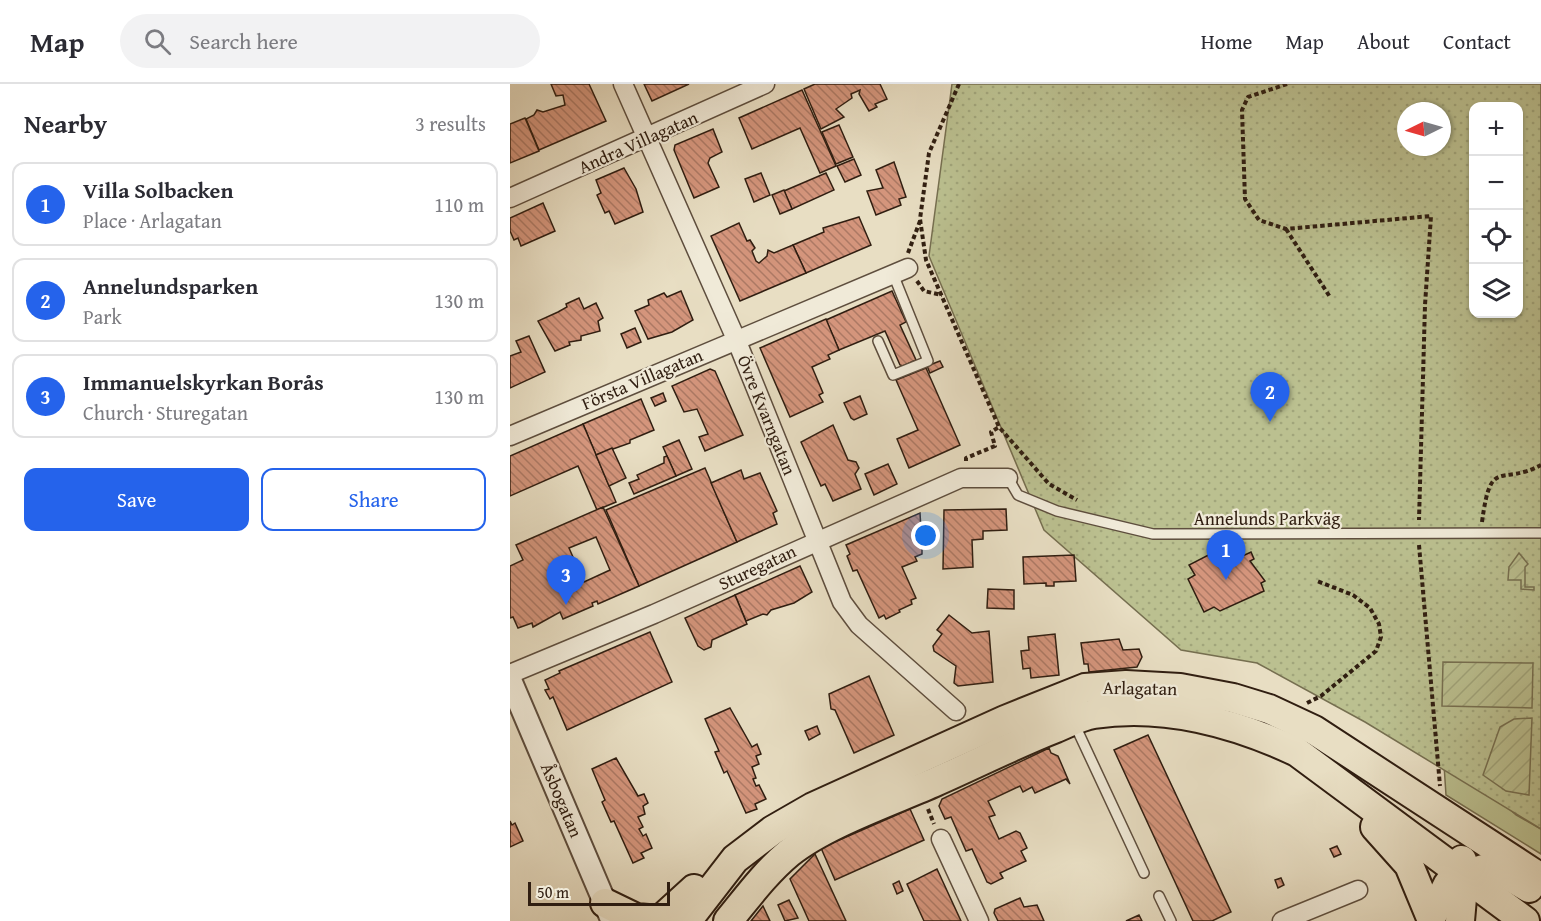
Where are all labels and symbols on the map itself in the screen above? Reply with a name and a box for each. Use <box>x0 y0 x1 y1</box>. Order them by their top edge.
north arrow <box>1397 102 1451 156</box>
street label: Andra Villagatan <box>574 104 702 180</box>
street label: Första Villagatan <box>577 341 707 417</box>
street label: Övre Kvarngatan <box>731 351 803 479</box>
pin: 2 <box>1250 372 1290 422</box>
street label: Annelunds Parkväg <box>1194 505 1340 532</box>
your location <box>911 521 940 550</box>
pin: 1 <box>1206 530 1246 580</box>
street label: Sturegatan <box>714 537 800 597</box>
pin: 3 <box>546 556 586 605</box>
street label: Arlagatan <box>1103 674 1177 702</box>
street label: Åsbogatan <box>534 758 590 842</box>
scale bar <box>528 879 670 906</box>

